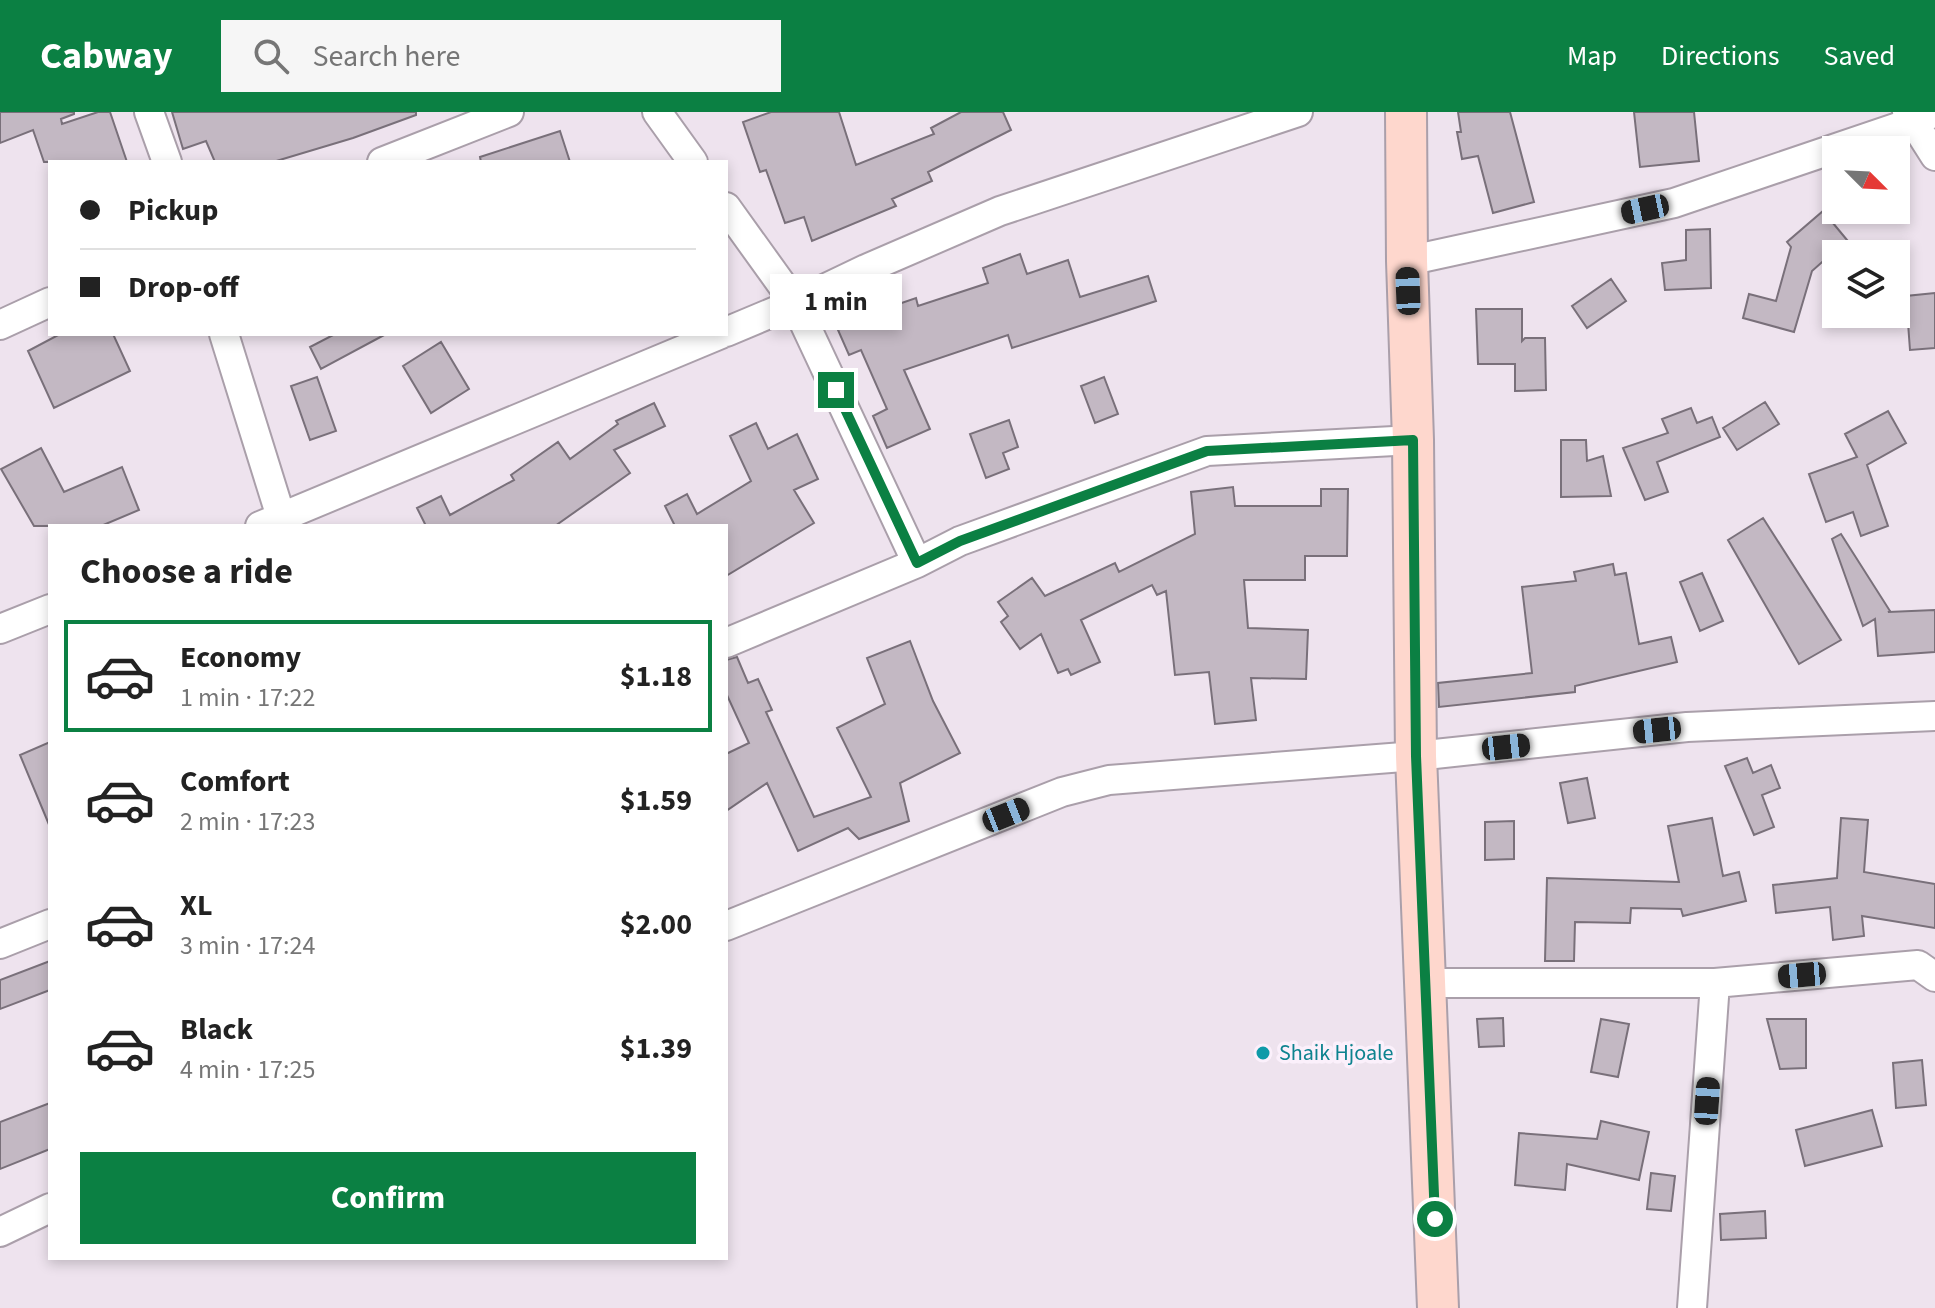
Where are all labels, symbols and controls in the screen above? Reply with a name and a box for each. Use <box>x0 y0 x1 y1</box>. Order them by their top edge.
search box <box>221 20 781 92</box>
text: Cabway <box>40 29 173 83</box>
icon: search <box>249 34 293 78</box>
text: Search here <box>313 35 460 78</box>
text: Map <box>1567 36 1617 76</box>
text: Directions <box>1661 36 1780 76</box>
text: Saved <box>1824 36 1895 76</box>
north arrow <box>1822 136 1910 224</box>
map controls <box>1822 136 1910 328</box>
text: Pickup <box>128 189 218 232</box>
car <box>1619 192 1671 226</box>
button: layers <box>1822 240 1910 328</box>
text: Drop-off <box>128 266 239 309</box>
car <box>1395 267 1421 315</box>
callout: 1 min <box>770 274 902 330</box>
text: 1 min <box>804 283 868 320</box>
route end <box>818 372 854 408</box>
text: Choose a ride <box>80 546 293 597</box>
text: Economy <box>180 636 301 679</box>
icon: car <box>84 640 156 712</box>
text: $1.18 <box>620 655 692 698</box>
text: 1 min · 17:22 <box>180 679 315 716</box>
car <box>1632 716 1682 744</box>
car <box>1481 733 1531 761</box>
text: Comfort <box>180 760 290 803</box>
icon: car <box>84 764 156 836</box>
text: $1.59 <box>620 779 692 822</box>
car <box>979 795 1033 835</box>
text: 2 min · 17:23 <box>180 803 315 840</box>
text: XL <box>180 884 213 927</box>
icon: car <box>84 888 156 960</box>
text: $2.00 <box>620 903 692 946</box>
text: 3 min · 17:24 <box>180 927 315 964</box>
car <box>1777 961 1827 989</box>
text: Black <box>180 1008 253 1051</box>
icon: car <box>84 1012 156 1084</box>
text: $1.39 <box>620 1027 692 1070</box>
place label: Shaik Hjoale <box>1279 1037 1394 1069</box>
marker: Shaik Hjoale <box>1254 1044 1272 1062</box>
text: 4 min · 17:25 <box>180 1051 315 1088</box>
car <box>1693 1076 1721 1126</box>
button: Confirm <box>80 1152 696 1244</box>
route start <box>1417 1201 1453 1237</box>

